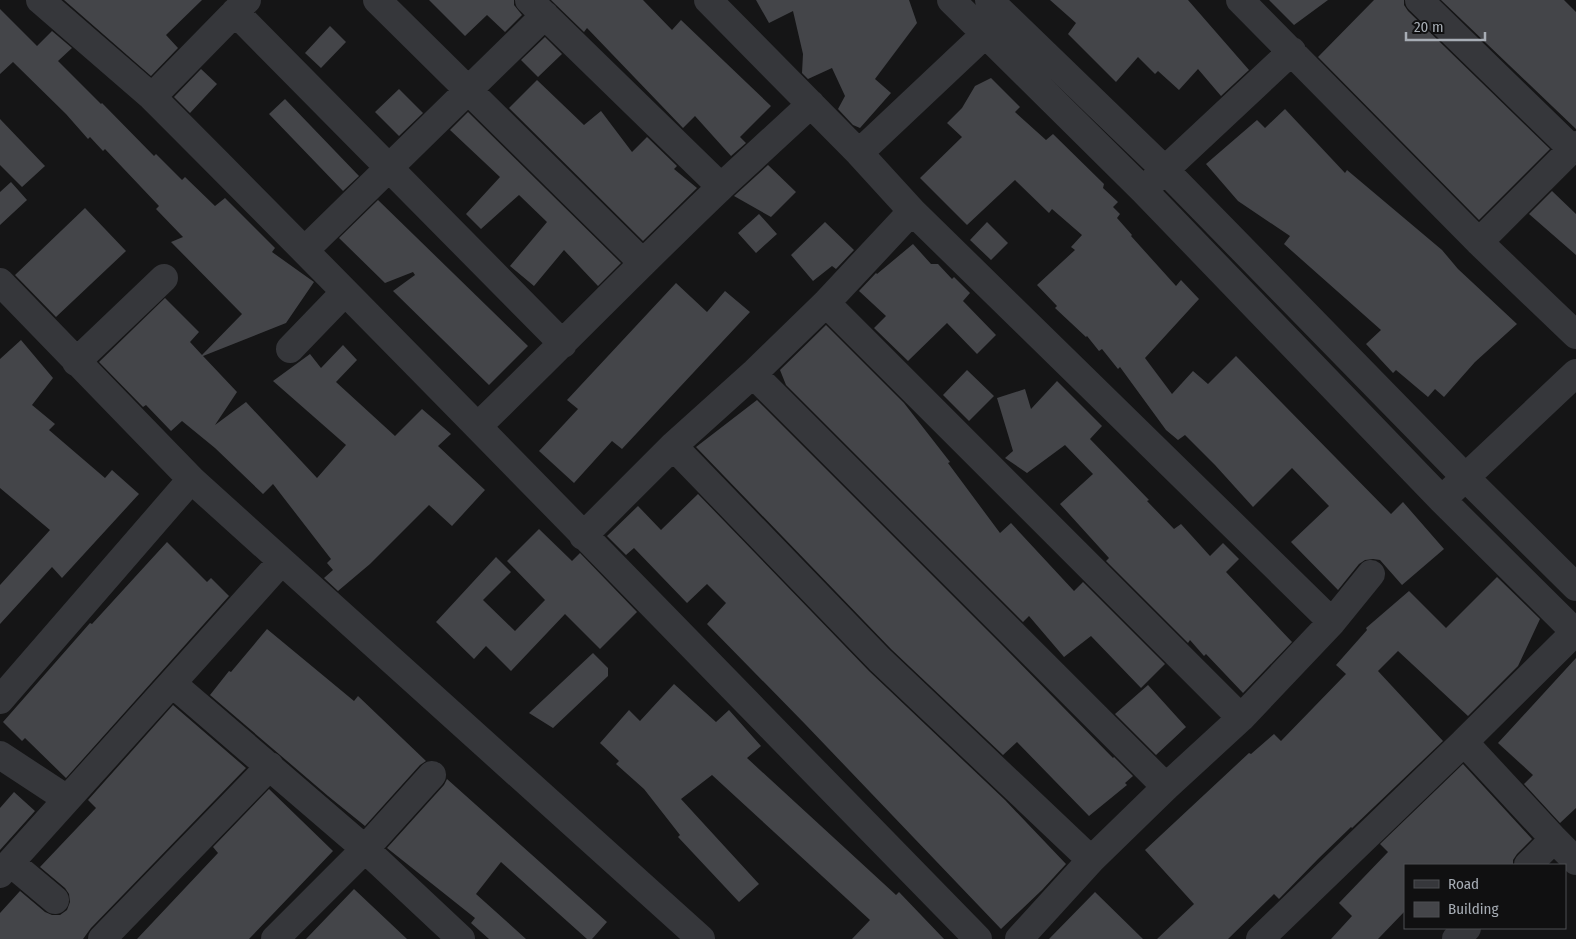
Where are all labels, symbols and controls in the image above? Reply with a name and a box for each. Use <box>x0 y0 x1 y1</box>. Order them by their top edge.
scale bar <box>1406 10 1485 42</box>
text: 20 m <box>1414 18 1444 36</box>
legend <box>1404 864 1566 929</box>
text: Road <box>1448 875 1479 893</box>
text: Building <box>1448 900 1499 918</box>

